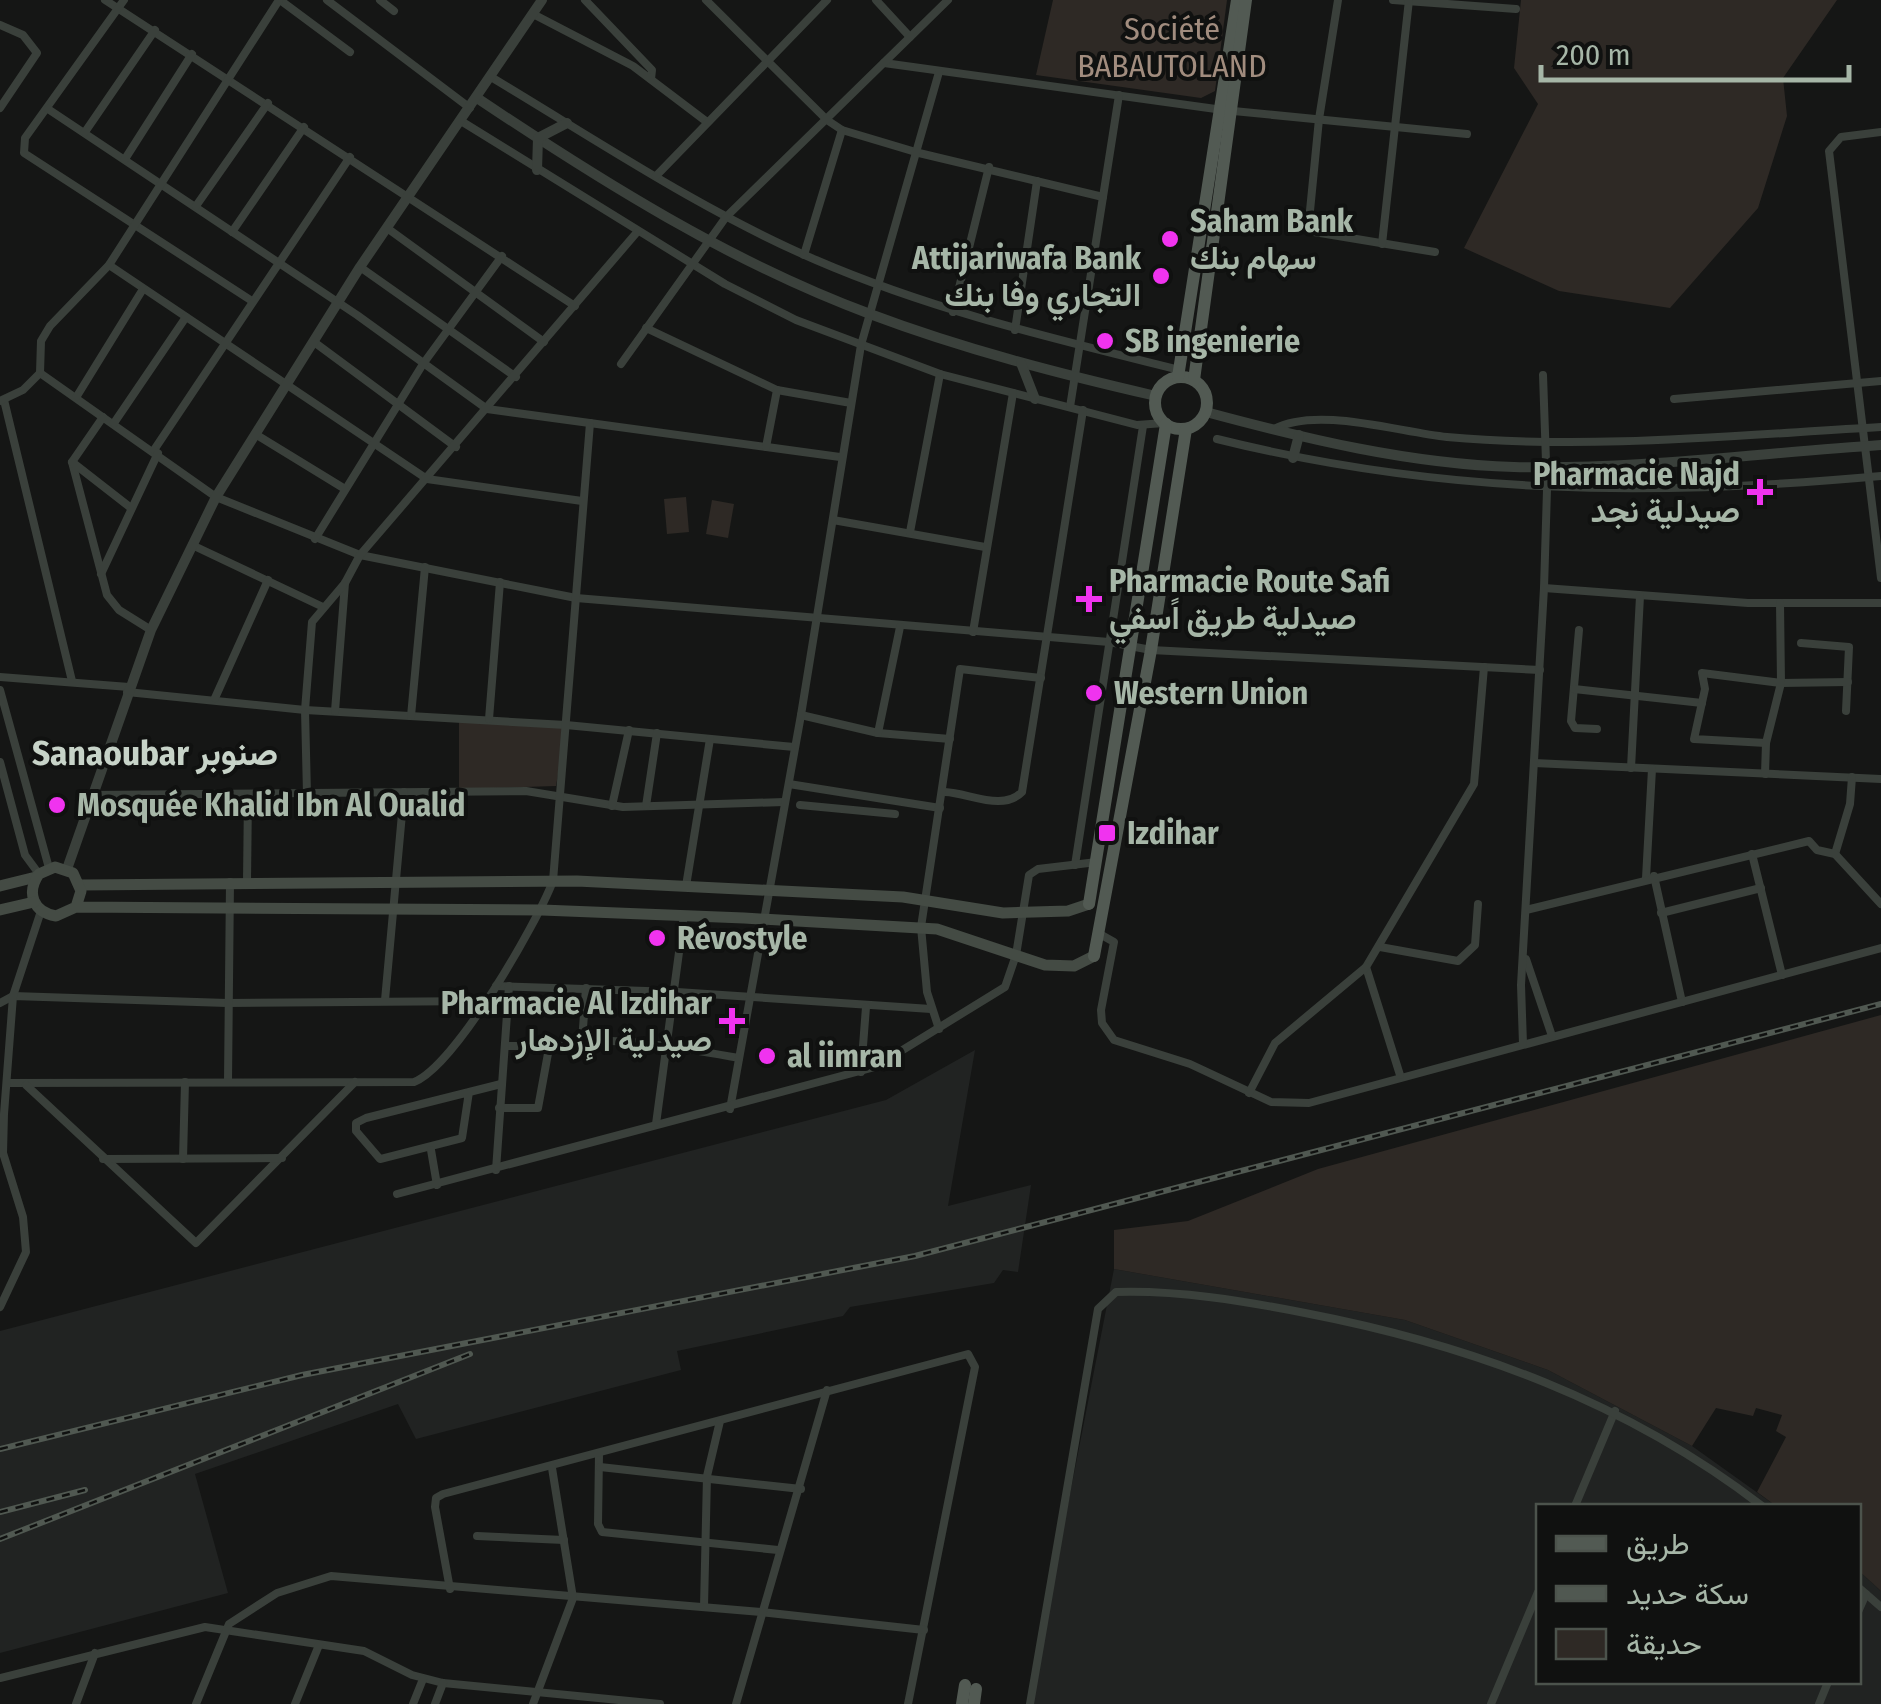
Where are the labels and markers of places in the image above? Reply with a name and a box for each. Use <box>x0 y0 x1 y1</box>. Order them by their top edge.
place label: Saham Bank سهام بنك <box>1190 202 1354 279</box>
marker: Saham Bank سهام بنك <box>1159 228 1181 250</box>
place label: Attijariwafa Bank التجاري وفا بنك <box>911 239 1142 321</box>
marker: Attijariwafa Bank التجاري وفا بنك <box>1150 265 1172 287</box>
place label: SB ingenierie <box>1125 322 1300 360</box>
marker: SB ingenierie <box>1094 330 1116 352</box>
place label: Pharmacie Najd صيدلية نجد <box>1533 455 1740 530</box>
marker: Pharmacie Najd صيدلية نجد <box>1749 481 1771 503</box>
place label: Pharmacie Route Safi صيدلية طريق اًسفي <box>1109 562 1390 645</box>
marker: Pharmacie Route Safi صيدلية طريق اًسفي <box>1078 588 1100 610</box>
place label: Western Union <box>1114 674 1308 712</box>
marker: Western Union <box>1083 682 1105 704</box>
place label: Mosquée Khalid Ibn Al Oualid <box>77 786 465 824</box>
marker: Mosquée Khalid Ibn Al Oualid <box>46 794 68 816</box>
place label: Izdihar <box>1127 814 1219 852</box>
marker: Izdihar <box>1096 822 1118 844</box>
place label: Révostyle <box>677 919 808 957</box>
marker: Révostyle <box>646 927 668 949</box>
place label: Pharmacie Al Izdihar صيدلية الإزدهار <box>441 984 712 1061</box>
marker: Pharmacie Al Izdihar صيدلية الإزدهار <box>721 1010 743 1032</box>
place label: al iimran <box>787 1037 902 1075</box>
marker: al iimran <box>756 1045 778 1067</box>

